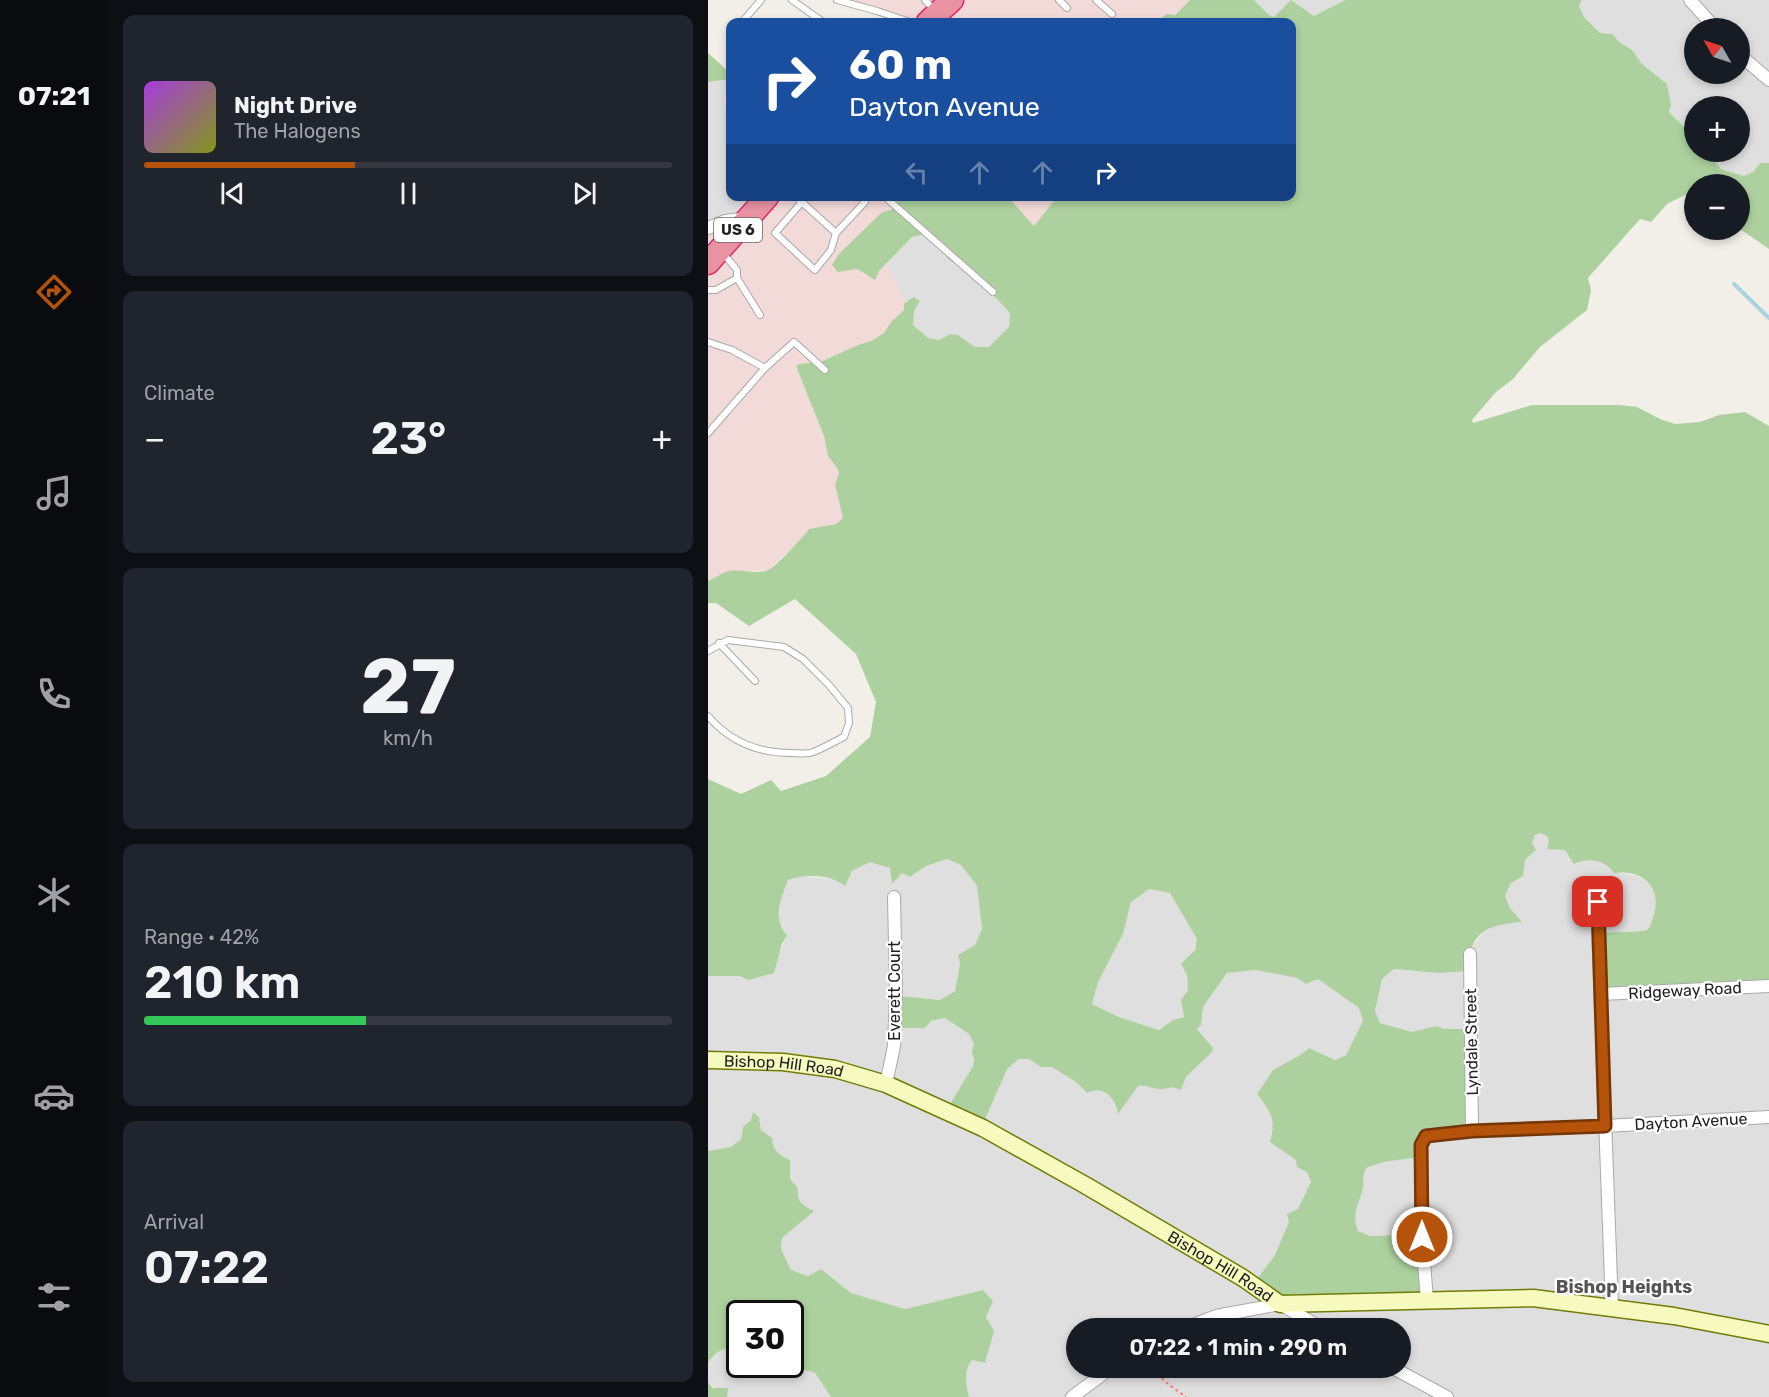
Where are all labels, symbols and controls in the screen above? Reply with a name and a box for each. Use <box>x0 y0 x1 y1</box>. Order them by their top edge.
north arrow <box>1684 18 1750 84</box>
map controls <box>1684 18 1750 240</box>
text: 60 m <box>849 40 952 90</box>
icon: right <box>750 42 828 120</box>
text: 07:21 <box>18 80 90 112</box>
text: Dayton Avenue <box>849 91 1040 123</box>
text: Night Drive <box>234 92 357 119</box>
button: + <box>1684 96 1750 162</box>
text: The Halogens <box>234 119 361 143</box>
icon: left <box>900 156 933 189</box>
icon: ahead <box>963 156 996 189</box>
icon: ahead <box>1026 156 1059 189</box>
icon: right <box>1089 156 1122 189</box>
button: − <box>1684 174 1750 240</box>
icon: previous <box>216 177 249 210</box>
icon: pause <box>392 177 425 210</box>
icon: next <box>568 177 601 210</box>
road number: US 6 <box>714 218 762 242</box>
icon: directions <box>33 271 75 313</box>
text: Climate <box>144 381 215 405</box>
text: 23° <box>371 412 446 465</box>
text: − <box>144 419 165 458</box>
text: + <box>651 419 672 458</box>
icon: music <box>33 472 75 514</box>
text: 27 <box>360 640 456 733</box>
icon: phone <box>33 673 75 715</box>
text: km/h <box>383 726 433 750</box>
icon: climate <box>33 874 75 916</box>
pin <box>1572 876 1623 927</box>
icon: arrive <box>1581 885 1614 918</box>
text: Range · 42% <box>144 925 259 949</box>
street label: Everett Court <box>885 941 904 1041</box>
text: 210 km <box>144 956 301 1009</box>
street label: Ridgeway Road <box>1628 978 1742 1003</box>
street label: Lyndale Street <box>1461 988 1482 1096</box>
street label: Bishop Hill Road <box>724 1051 846 1081</box>
icon: car <box>33 1075 75 1117</box>
street label: Dayton Avenue <box>1634 1109 1748 1134</box>
position arrow <box>1390 1205 1454 1269</box>
text: Arrival <box>144 1210 204 1234</box>
street label: Bishop Hill Road <box>1164 1227 1277 1306</box>
text: 07:22 <box>144 1241 269 1294</box>
icon: filters <box>33 1276 75 1318</box>
district label: Bishop Heights <box>1556 1276 1692 1298</box>
speed limit sign: 30 <box>726 1300 804 1378</box>
text: 07:22 · 1 min · 290 m <box>1130 1334 1347 1361</box>

